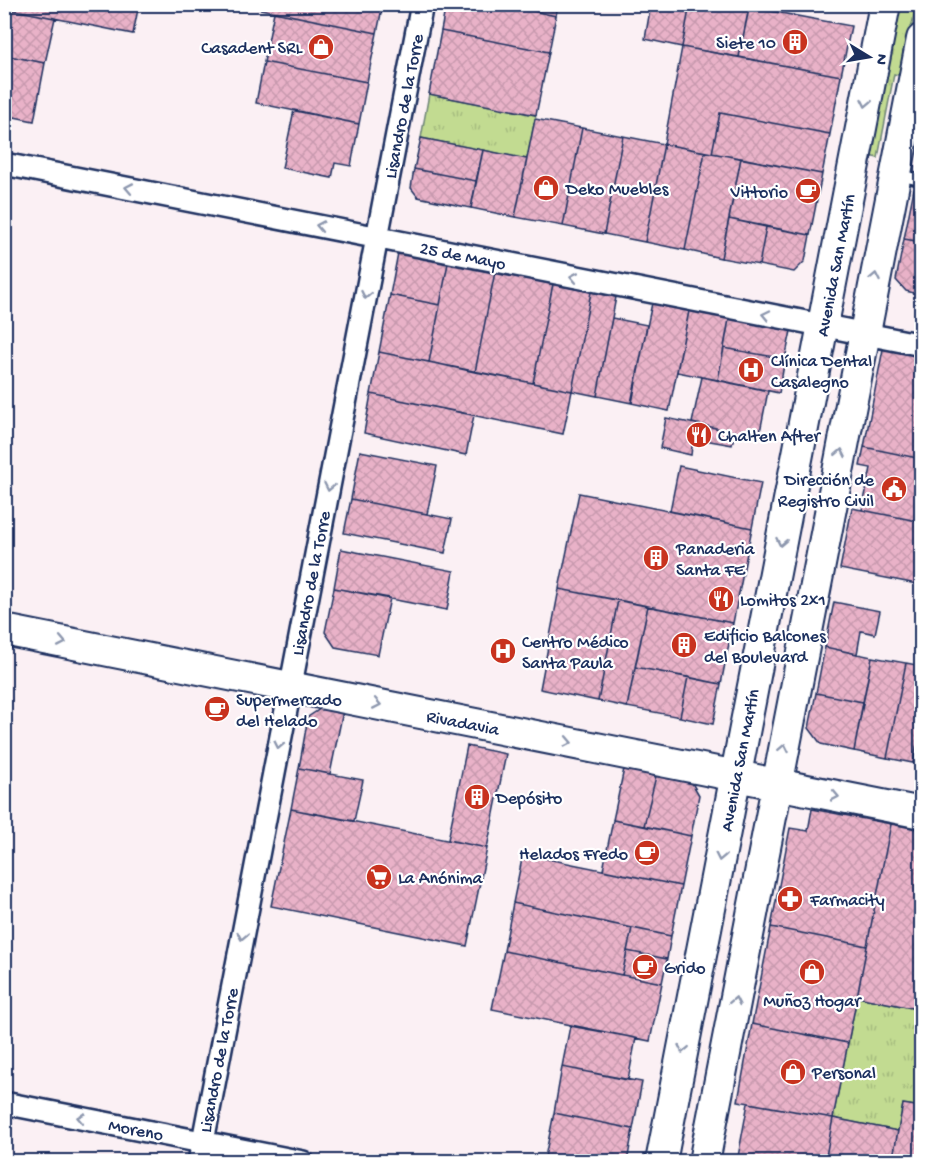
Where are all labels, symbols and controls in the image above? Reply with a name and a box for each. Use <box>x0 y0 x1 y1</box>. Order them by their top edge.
building icon: Siete 10 <box>780 27 810 57</box>
north arrow <box>839 27 899 87</box>
shop icon: Casadent SRL <box>306 32 336 62</box>
street label: Lisandro de la Torre <box>381 32 430 181</box>
place label: Siete 10 <box>716 34 776 55</box>
place label: Casadent SRL <box>201 39 303 60</box>
text: N <box>870 52 891 67</box>
one-way arrow <box>860 98 873 108</box>
shop icon: Deko Muebles <box>531 173 561 203</box>
cafe icon: Vittorio <box>793 176 823 206</box>
place label: Deko Muebles <box>565 180 670 201</box>
one-way arrow <box>124 182 134 195</box>
place label: Vittorio <box>729 183 788 204</box>
street label: Avenida San Martín <box>813 192 862 339</box>
one-way arrow <box>315 220 325 233</box>
street label: 25 de Mayo <box>418 239 507 276</box>
one-way arrow <box>570 271 580 284</box>
one-way arrow <box>868 272 881 282</box>
one-way arrow <box>360 290 373 300</box>
one-way arrow <box>761 309 771 322</box>
place label: Clínica Dental Casalegno <box>771 352 872 394</box>
hospital icon: Clínica Dental Casalegno <box>736 355 766 385</box>
restaurant icon: Chalten After <box>684 420 714 450</box>
place label: Chalten After <box>718 427 822 448</box>
one-way arrow <box>834 448 847 458</box>
place label: Dirección de Registro Civil <box>778 471 875 513</box>
public building icon: Dirección de Registro Civil <box>879 474 909 504</box>
one-way arrow <box>323 481 336 491</box>
street label: Lisandro de la Torre <box>288 509 337 658</box>
one-way arrow <box>775 537 788 547</box>
place label: Panaderia Santa FE <box>675 540 756 582</box>
building icon: Panaderia Santa FE <box>641 543 671 573</box>
restaurant icon: Lomitos 2x1 <box>706 584 736 614</box>
place label: Lomitos 2x1 <box>740 591 826 612</box>
place label: Edificio Balcones del Boulevard <box>704 627 827 669</box>
building icon: Edificio Balcones del Boulevard <box>669 630 699 660</box>
place label: Centro Médico Santa Paula <box>522 633 629 675</box>
one-way arrow <box>57 635 67 648</box>
hospital icon: Centro Médico Santa Paula <box>488 636 518 666</box>
street label: Avenida San Martín <box>717 687 766 834</box>
place label: Supermercado del Helado <box>236 691 342 733</box>
cafe icon: Supermercado del Helado <box>202 694 232 724</box>
one-way arrow <box>371 697 381 710</box>
street label: Rivadavia <box>424 707 502 742</box>
one-way arrow <box>563 735 573 748</box>
one-way arrow <box>273 739 286 749</box>
one-way arrow <box>777 743 790 753</box>
building icon: Depósito <box>462 782 492 812</box>
one-way arrow <box>829 788 839 801</box>
place label: Depósito <box>495 789 562 810</box>
cafe icon: Helados Fredo <box>632 838 662 868</box>
place label: Helados Fredo <box>519 845 628 866</box>
one-way arrow <box>714 852 727 862</box>
supermarket icon: La Anónima <box>364 862 394 892</box>
place label: La Anónima <box>398 869 484 890</box>
pharmacy icon: Farmacity <box>775 884 805 914</box>
place label: Farmacity <box>809 891 885 912</box>
one-way arrow <box>236 931 249 941</box>
cafe icon: Grido <box>630 952 660 982</box>
shop icon: Muñoz Hogar <box>797 957 827 987</box>
place label: Grido <box>664 959 706 980</box>
street label: Lisandro de la Torre <box>196 986 245 1135</box>
place label: Muñoz Hogar <box>763 992 862 1013</box>
one-way arrow <box>728 996 741 1006</box>
one-way arrow <box>677 1043 690 1053</box>
shop icon: Personal <box>778 1057 808 1087</box>
place label: Personal <box>811 1064 876 1085</box>
one-way arrow <box>76 1112 86 1125</box>
street label: Moreno <box>106 1116 165 1147</box>

